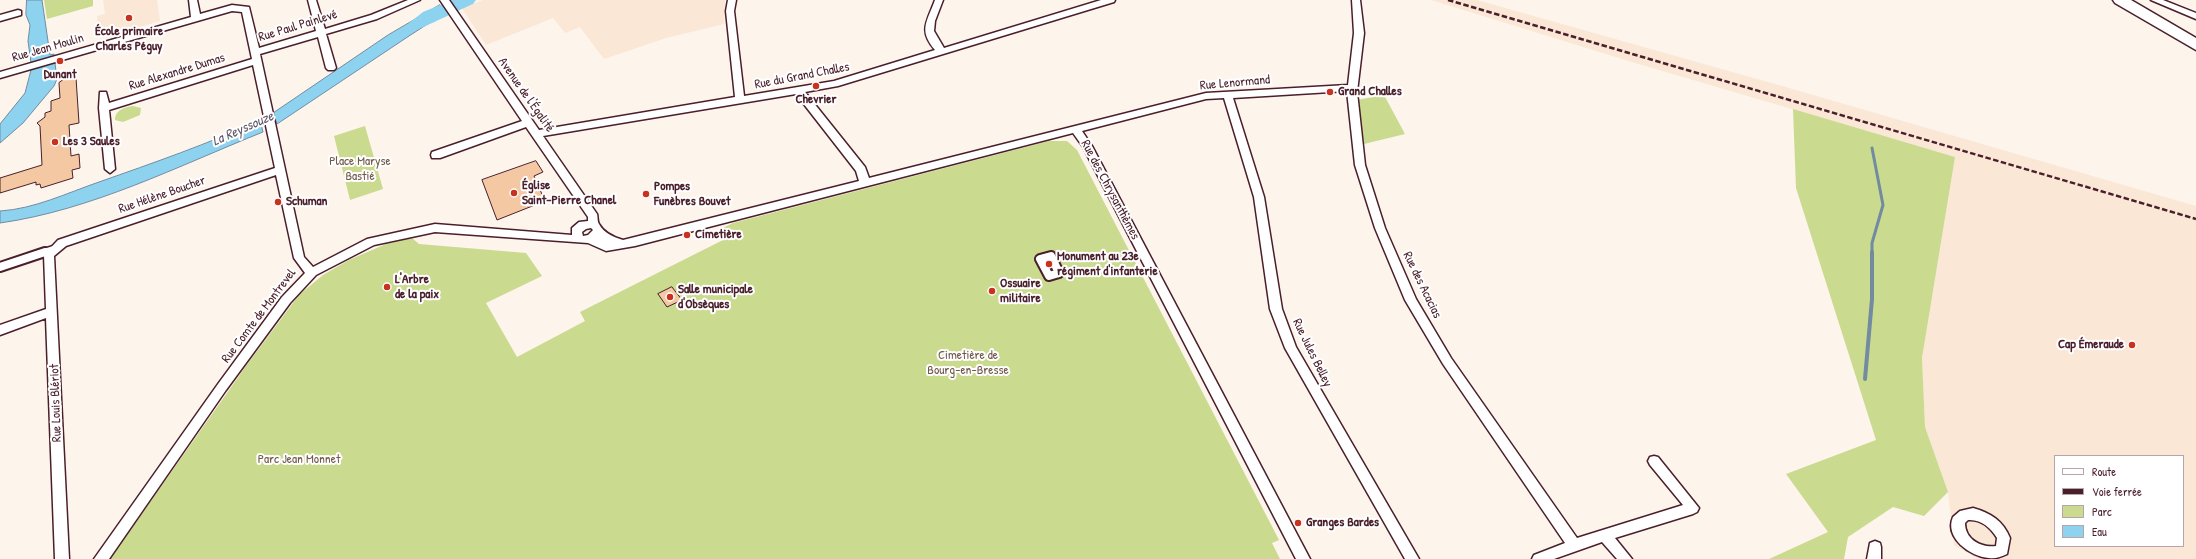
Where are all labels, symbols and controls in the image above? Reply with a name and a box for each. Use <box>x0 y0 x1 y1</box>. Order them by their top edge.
street label: Rue Paul Painlevé <box>257 7 339 45</box>
marker: École primaire Charles Péguy <box>124 13 134 23</box>
place label: École primaire Charles Péguy <box>95 24 163 55</box>
street label: Rue Jean Moulin <box>10 30 86 66</box>
street label: Rue Alexandre Dumas <box>127 50 227 94</box>
street label: Avenue de l'Égalité <box>495 55 557 135</box>
marker: Dunant <box>55 56 65 66</box>
street label: Rue du Grand Challes <box>753 59 851 93</box>
place label: Dunant <box>44 67 76 83</box>
street label: Rue Lenormand <box>1199 72 1271 94</box>
marker: Chevrier <box>811 81 821 91</box>
place label: Grand Challes <box>1338 84 1402 100</box>
marker: Grand Challes <box>1325 87 1335 97</box>
place label: Chevrier <box>795 92 837 108</box>
water label: La Reyssouze <box>210 108 276 150</box>
place label: Les 3 Saules <box>63 134 120 150</box>
marker: Les 3 Saules <box>50 137 60 147</box>
street label: Rue des Chrysanthèmes <box>1077 137 1143 243</box>
park label: Place Maryse Bastié <box>329 154 391 185</box>
street label: Rue Hélène Boucher <box>116 173 208 217</box>
place label: Église Saint-Pierre Chanel <box>522 178 616 209</box>
place label: Pompes Funèbres Bouvet <box>654 179 731 210</box>
marker: Église Saint-Pierre Chanel <box>509 188 519 198</box>
marker: Pompes Funèbres Bouvet <box>641 189 651 199</box>
place label: Schuman <box>286 194 327 210</box>
marker: Schuman <box>273 197 283 207</box>
place label: Cimetière <box>695 227 742 243</box>
marker: Cimetière <box>682 230 692 240</box>
place label: Monument au 23e régiment d'infanterie <box>1057 249 1158 280</box>
street label: Rue des Acacias <box>1399 249 1445 321</box>
marker: Monument au 23e régiment d'infanterie <box>1044 259 1054 269</box>
street label: Rue Comte de Montrevel <box>219 266 299 366</box>
place label: L'Arbre de la paix <box>395 272 439 303</box>
place label: Ossuaire militaire <box>1000 276 1041 307</box>
marker: L'Arbre de la paix <box>382 282 392 292</box>
place label: Salle municipale d'Obsèques <box>678 282 753 313</box>
marker: Ossuaire militaire <box>987 286 997 296</box>
marker: Salle municipale d'Obsèques <box>665 292 675 302</box>
street label: Rue Jules Belley <box>1289 316 1335 390</box>
place label: Cap Émeraude <box>2058 337 2124 353</box>
marker: Cap Émeraude <box>2127 340 2137 350</box>
park label: Cimetière de Bourg-en-Bresse <box>927 348 1009 379</box>
street label: Rue Louis Blériot <box>47 364 65 442</box>
park label: Parc Jean Monnet <box>258 452 340 468</box>
legend <box>2054 455 2184 547</box>
text: Route <box>2092 463 2116 480</box>
text: Voie ferrée <box>2092 483 2142 500</box>
text: Parc <box>2092 503 2112 520</box>
place label: Granges Bardes <box>1306 515 1379 531</box>
marker: Granges Bardes <box>1293 518 1303 528</box>
text: Eau <box>2092 523 2107 540</box>

